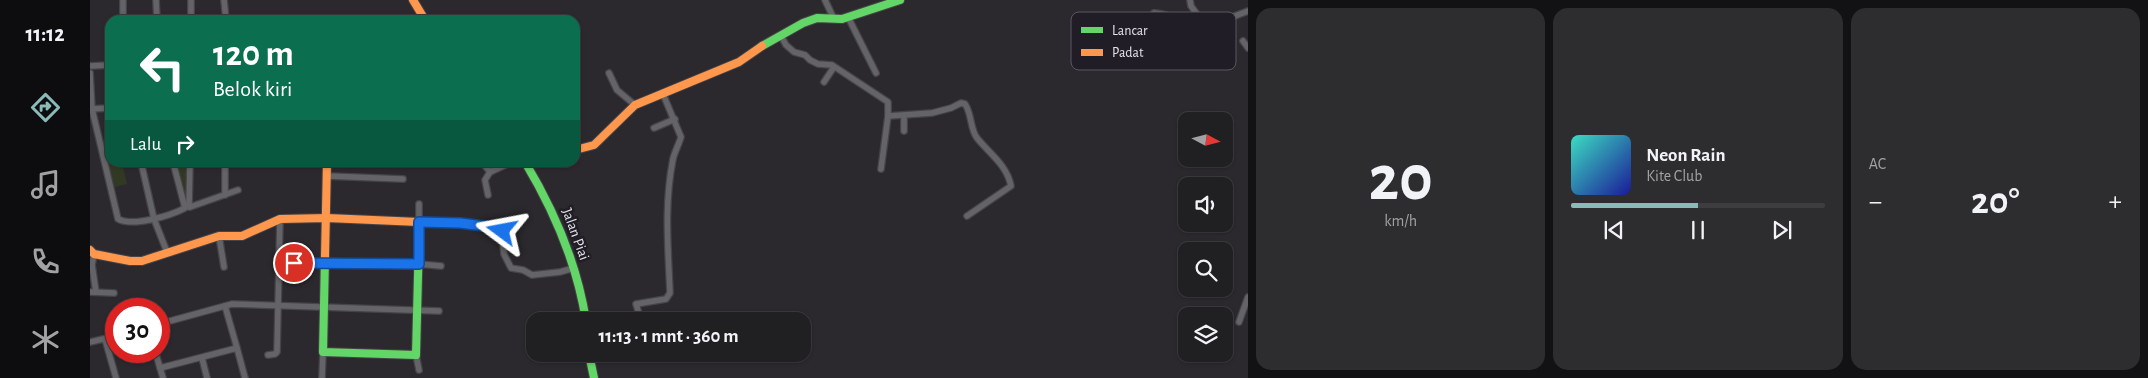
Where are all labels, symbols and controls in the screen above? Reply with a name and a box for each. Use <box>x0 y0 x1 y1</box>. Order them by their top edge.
legend <box>1071 12 1236 70</box>
text: 11:12 <box>25 23 65 45</box>
text: Lancar <box>1112 24 1148 38</box>
icon: left <box>130 35 195 100</box>
text: 120 m <box>213 37 294 72</box>
text: Padat <box>1112 46 1144 60</box>
text: Belok kiri <box>213 78 292 100</box>
icon: directions <box>28 90 63 125</box>
north arrow <box>1178 112 1232 168</box>
map controls <box>1178 112 1233 362</box>
icon: right <box>171 130 199 158</box>
text: Lalu <box>130 135 161 154</box>
text: Neon Rain <box>1646 146 1725 165</box>
text: 20 <box>1368 147 1433 212</box>
text: AC <box>1869 156 1886 172</box>
icon: music <box>28 167 63 202</box>
text: Kite Club <box>1646 168 1703 184</box>
button: sound <box>1178 177 1233 232</box>
text: 20° <box>1971 183 2020 221</box>
text: − <box>1869 188 1882 216</box>
text: + <box>2109 188 2122 216</box>
position arrow <box>475 204 527 256</box>
street label: Jalan Piai <box>559 206 592 262</box>
text: km/h <box>1384 213 1417 229</box>
icon: previous <box>1600 216 1628 244</box>
icon: pause <box>1684 216 1712 244</box>
icon: next <box>1768 216 1796 244</box>
pin <box>273 242 315 284</box>
button: search <box>1178 242 1233 297</box>
icon: phone <box>28 244 63 279</box>
icon: arrive <box>280 249 308 277</box>
speed limit sign: 30 <box>105 298 170 363</box>
button: layers <box>1178 307 1233 362</box>
icon: climate <box>28 322 63 357</box>
text: 11:13 · 1 mnt · 360 m <box>598 327 739 346</box>

